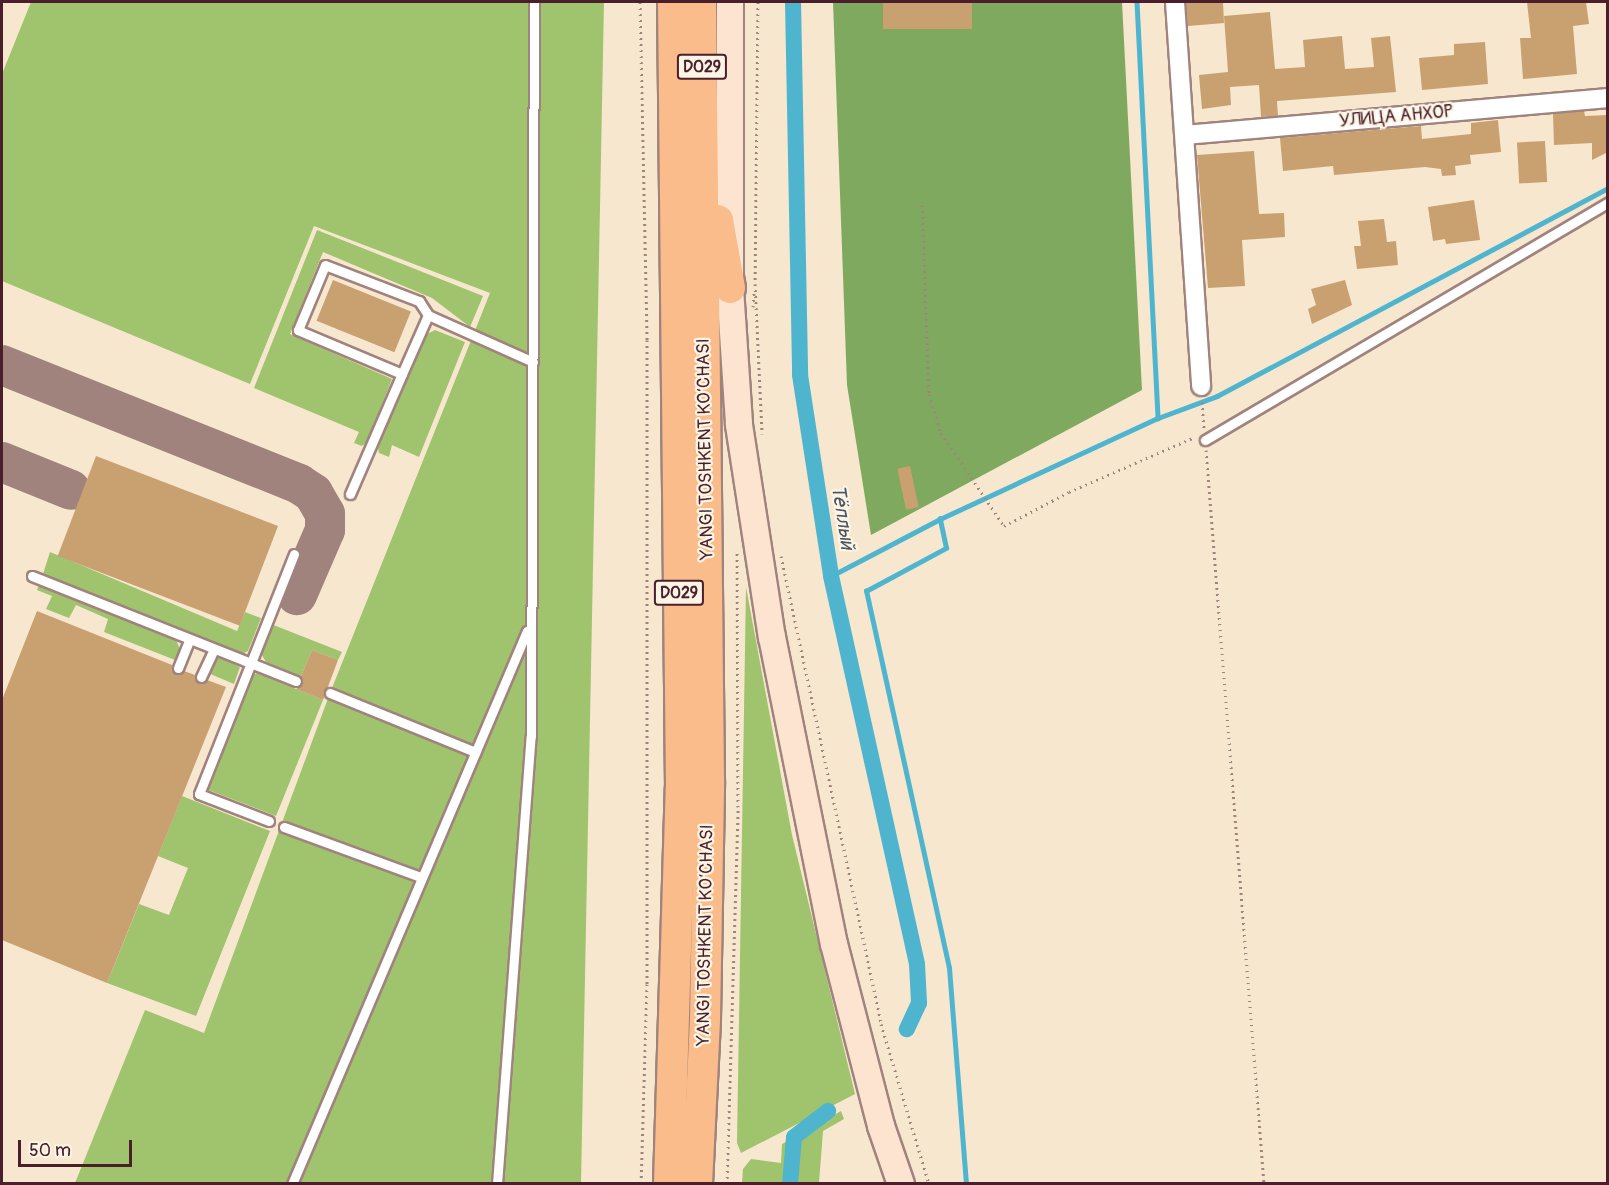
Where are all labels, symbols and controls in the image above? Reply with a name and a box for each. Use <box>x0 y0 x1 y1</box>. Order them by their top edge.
road number: D029 <box>676 54 728 80</box>
street label: УЛИЦА АНХОР <box>1338 101 1454 133</box>
street label: YANGI TOSHKENT KO‘CHASI <box>693 338 719 560</box>
water label: Тёплый <box>826 483 860 551</box>
road number: D029 <box>654 580 704 606</box>
street label: YANGI TOSHKENT KO‘CHASI <box>693 824 719 1046</box>
scale bar <box>21 1128 135 1166</box>
text: 50 m <box>29 1139 71 1162</box>

